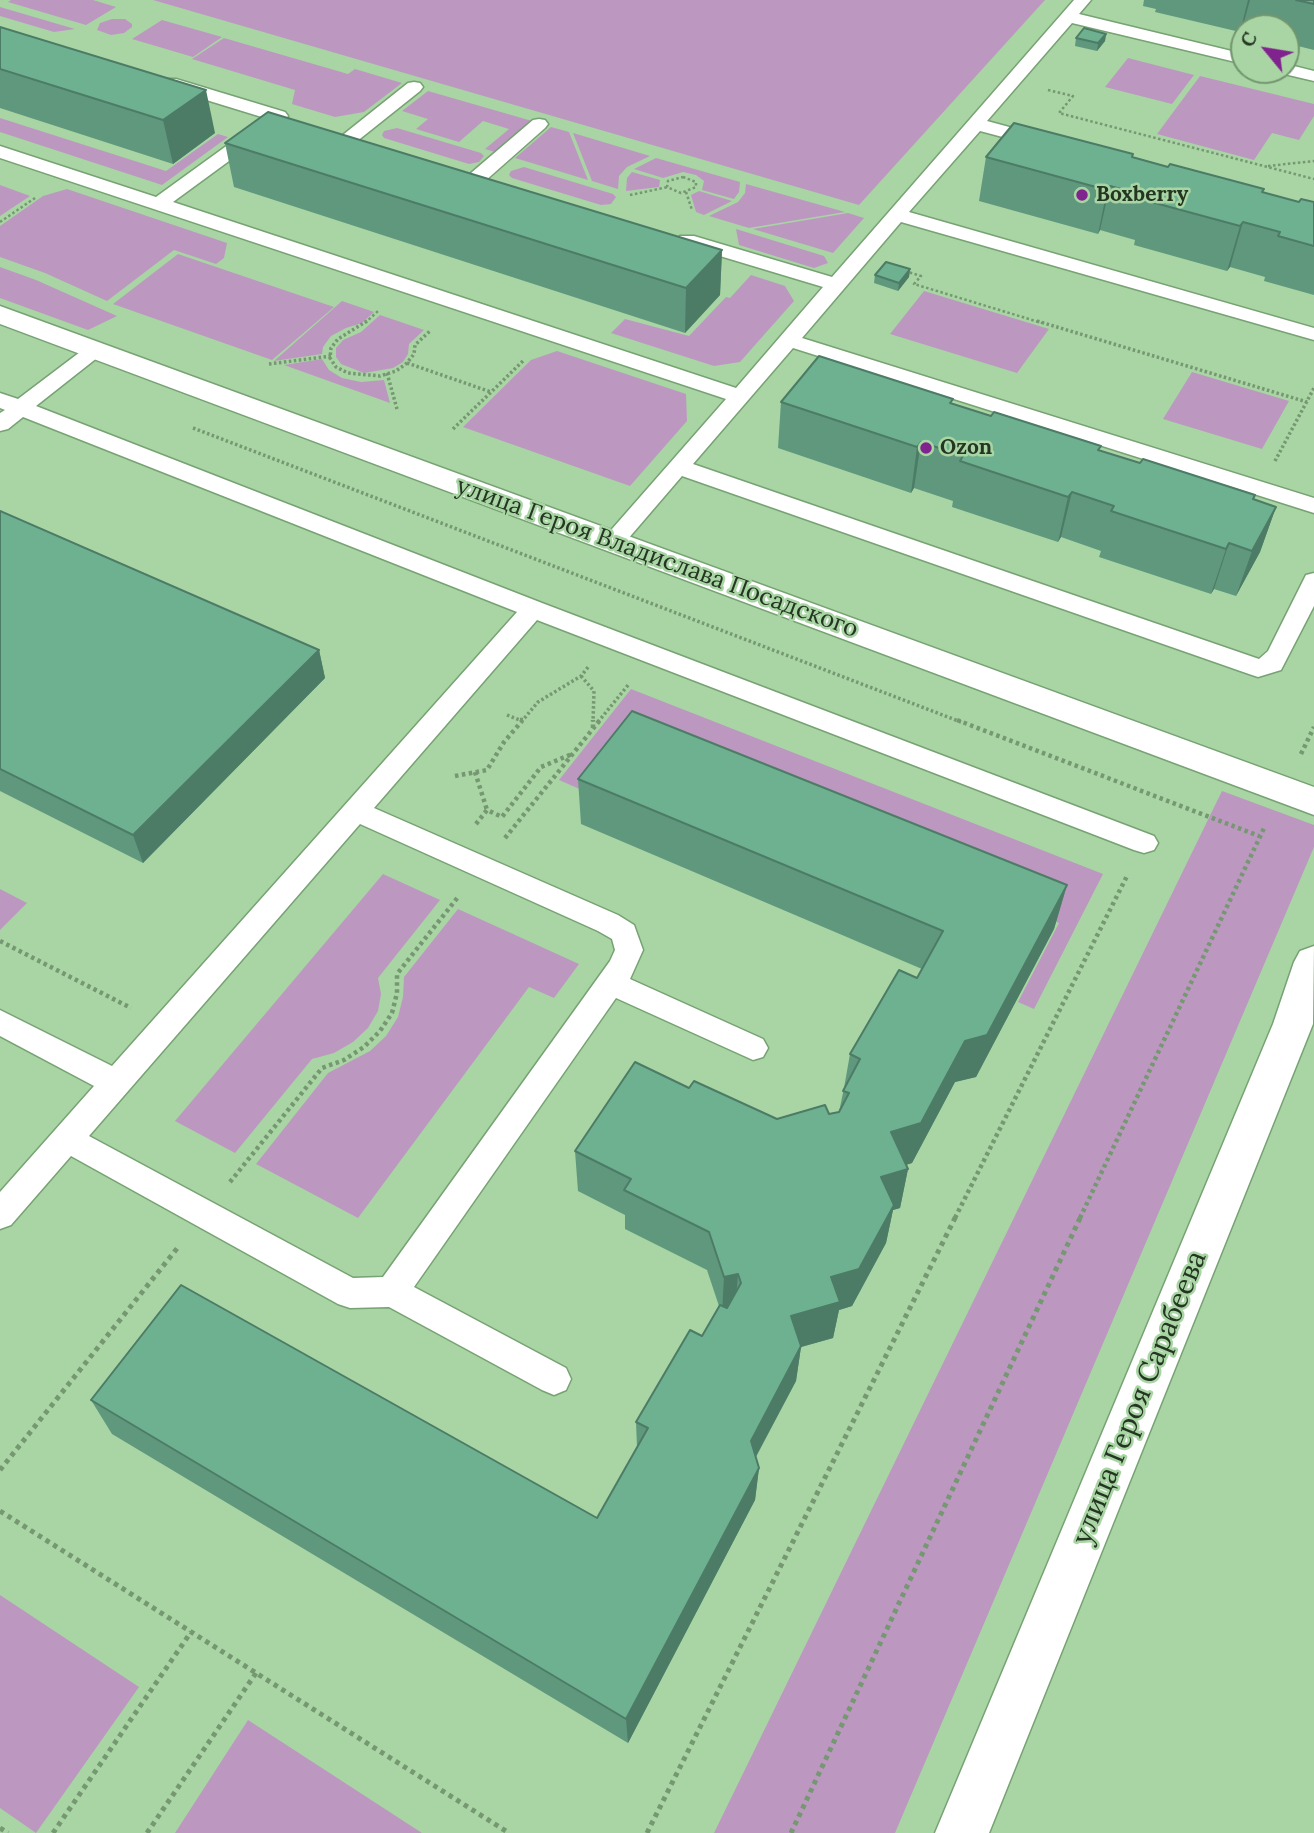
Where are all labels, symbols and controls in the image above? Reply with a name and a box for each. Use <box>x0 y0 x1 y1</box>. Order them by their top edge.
north arrow <box>1230 14 1300 84</box>
text: С <box>1235 28 1262 51</box>
place label: Boxberry <box>1096 182 1188 208</box>
marker: Boxberry <box>1074 187 1090 203</box>
place label: Ozon <box>940 435 992 461</box>
marker: Ozon <box>918 440 934 456</box>
street label: улица Героя Владислава Посадского <box>452 472 862 644</box>
street label: улица Героя Сарабеева <box>1066 1246 1214 1550</box>

